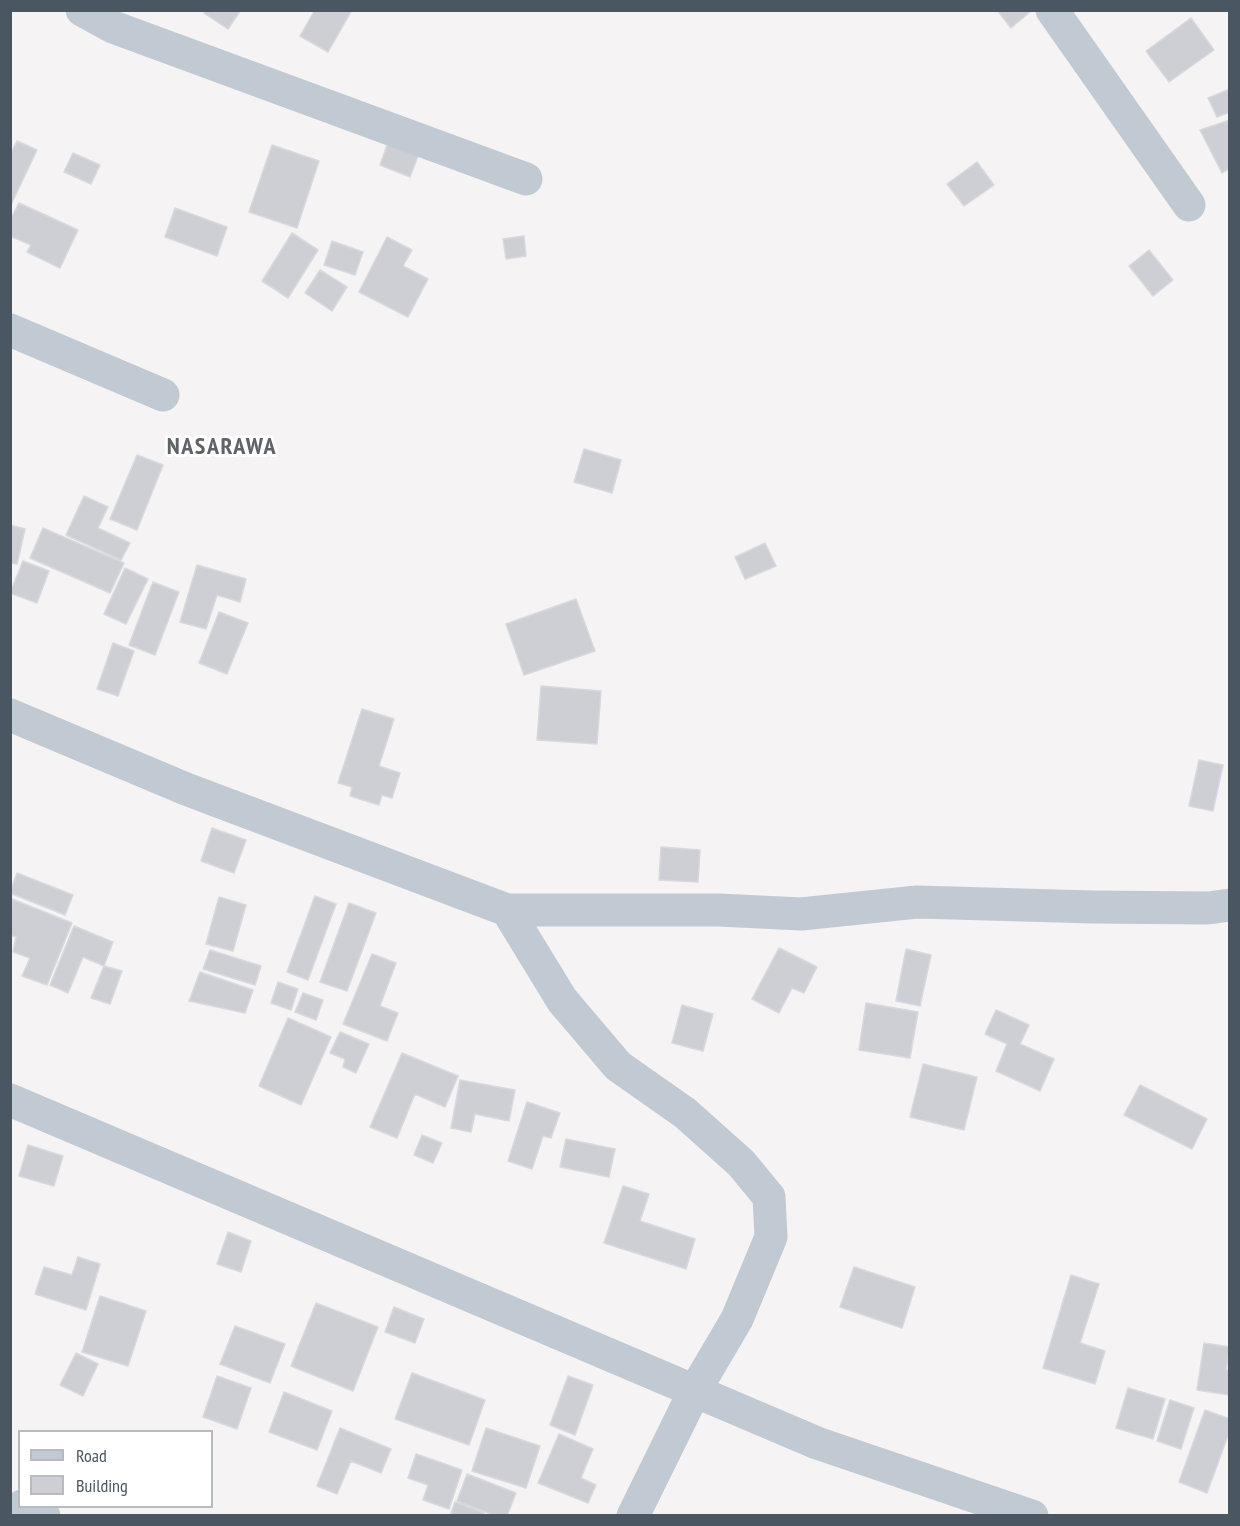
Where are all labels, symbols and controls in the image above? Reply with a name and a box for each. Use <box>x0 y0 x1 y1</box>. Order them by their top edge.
district label: NASARAWA <box>167 433 277 461</box>
legend <box>18 1430 213 1508</box>
text: Road <box>76 1444 107 1467</box>
text: Building <box>76 1474 128 1497</box>

